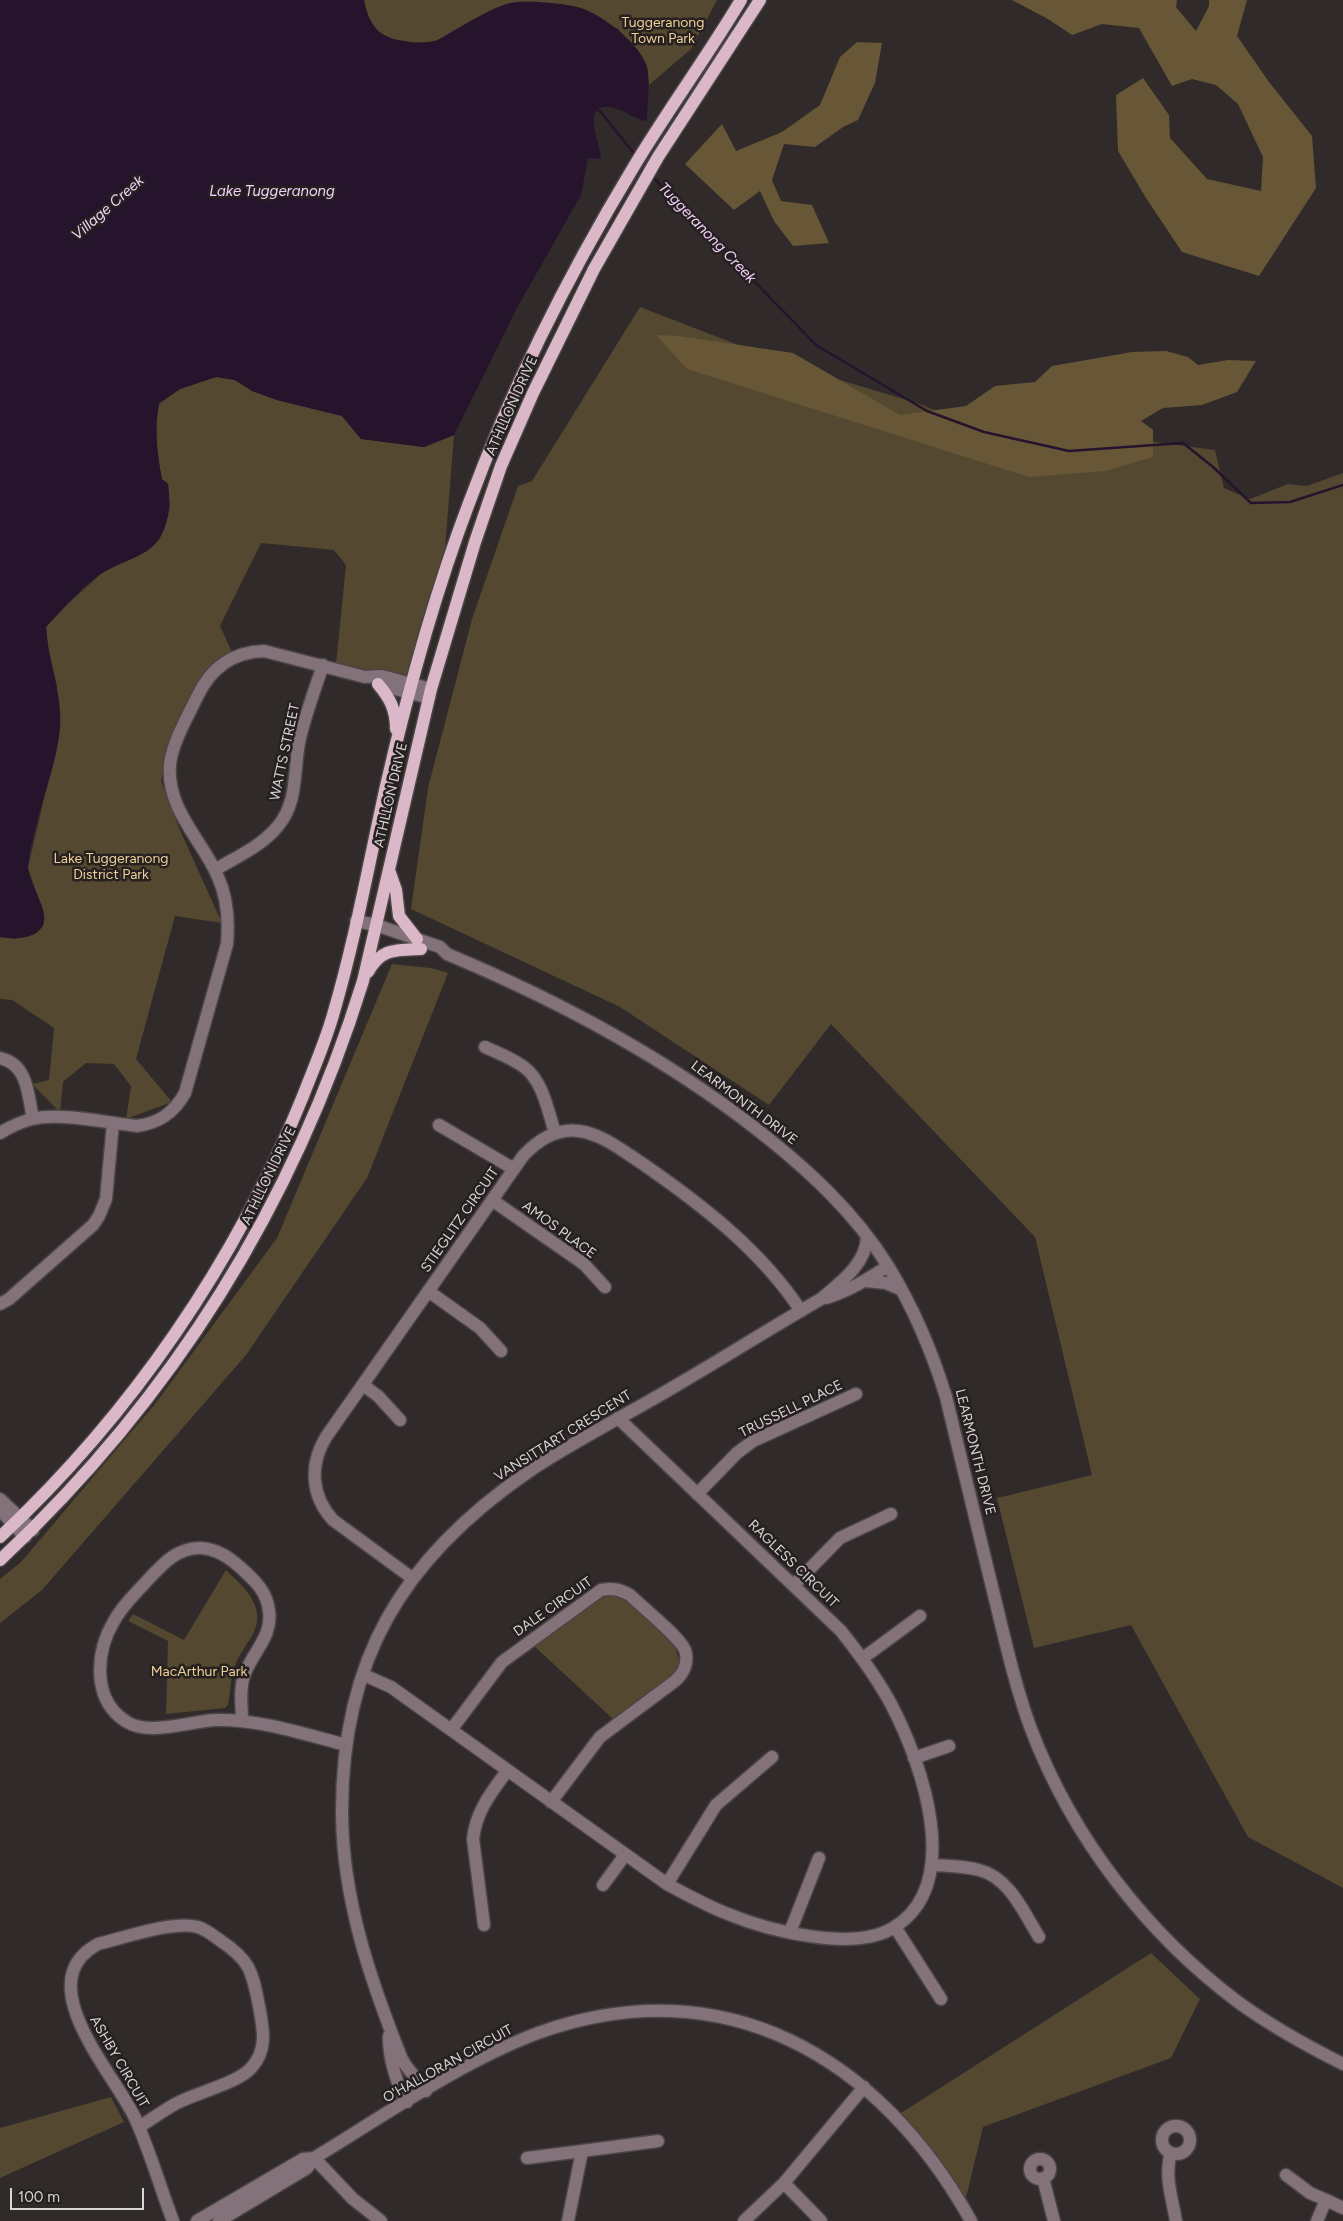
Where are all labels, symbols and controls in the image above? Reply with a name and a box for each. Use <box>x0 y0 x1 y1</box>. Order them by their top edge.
park label: Tuggeranong Town Park <box>622 15 704 48</box>
water label: Village Creek <box>68 172 148 244</box>
water label: Tuggeranong Creek <box>654 179 760 287</box>
water label: Lake Tuggeranong <box>209 183 335 201</box>
street label: ATHLLON DRIVE <box>483 354 541 458</box>
street label: WATTS STREET <box>266 702 304 802</box>
street label: ATHLLON DRIVE <box>371 741 411 849</box>
park label: Lake Tuggeranong District Park <box>54 851 168 884</box>
street label: LEARMONTH DRIVE <box>687 1057 801 1149</box>
street label: ATHLLON DRIVE <box>238 1124 300 1228</box>
street label: STIEGLITZ CIRCUIT <box>417 1164 503 1276</box>
street label: AMOS PLACE <box>519 1198 599 1262</box>
street label: TRUSSELL PLACE <box>737 1377 845 1441</box>
street label: VANSITTART CRESCENT <box>491 1387 635 1485</box>
street label: LEARMONTH DRIVE <box>951 1387 999 1517</box>
street label: RAGLESS CIRCUIT <box>744 1517 842 1611</box>
street label: DALE CIRCUIT <box>510 1574 596 1640</box>
park label: MacArthur Park <box>151 1664 247 1680</box>
street label: ASHBY CIRCUIT <box>86 2013 152 2111</box>
street label: O'HALLORAN CIRCUIT <box>380 2021 516 2107</box>
scale bar <box>12 2178 146 2210</box>
text: 100 m <box>18 2188 60 2206</box>

